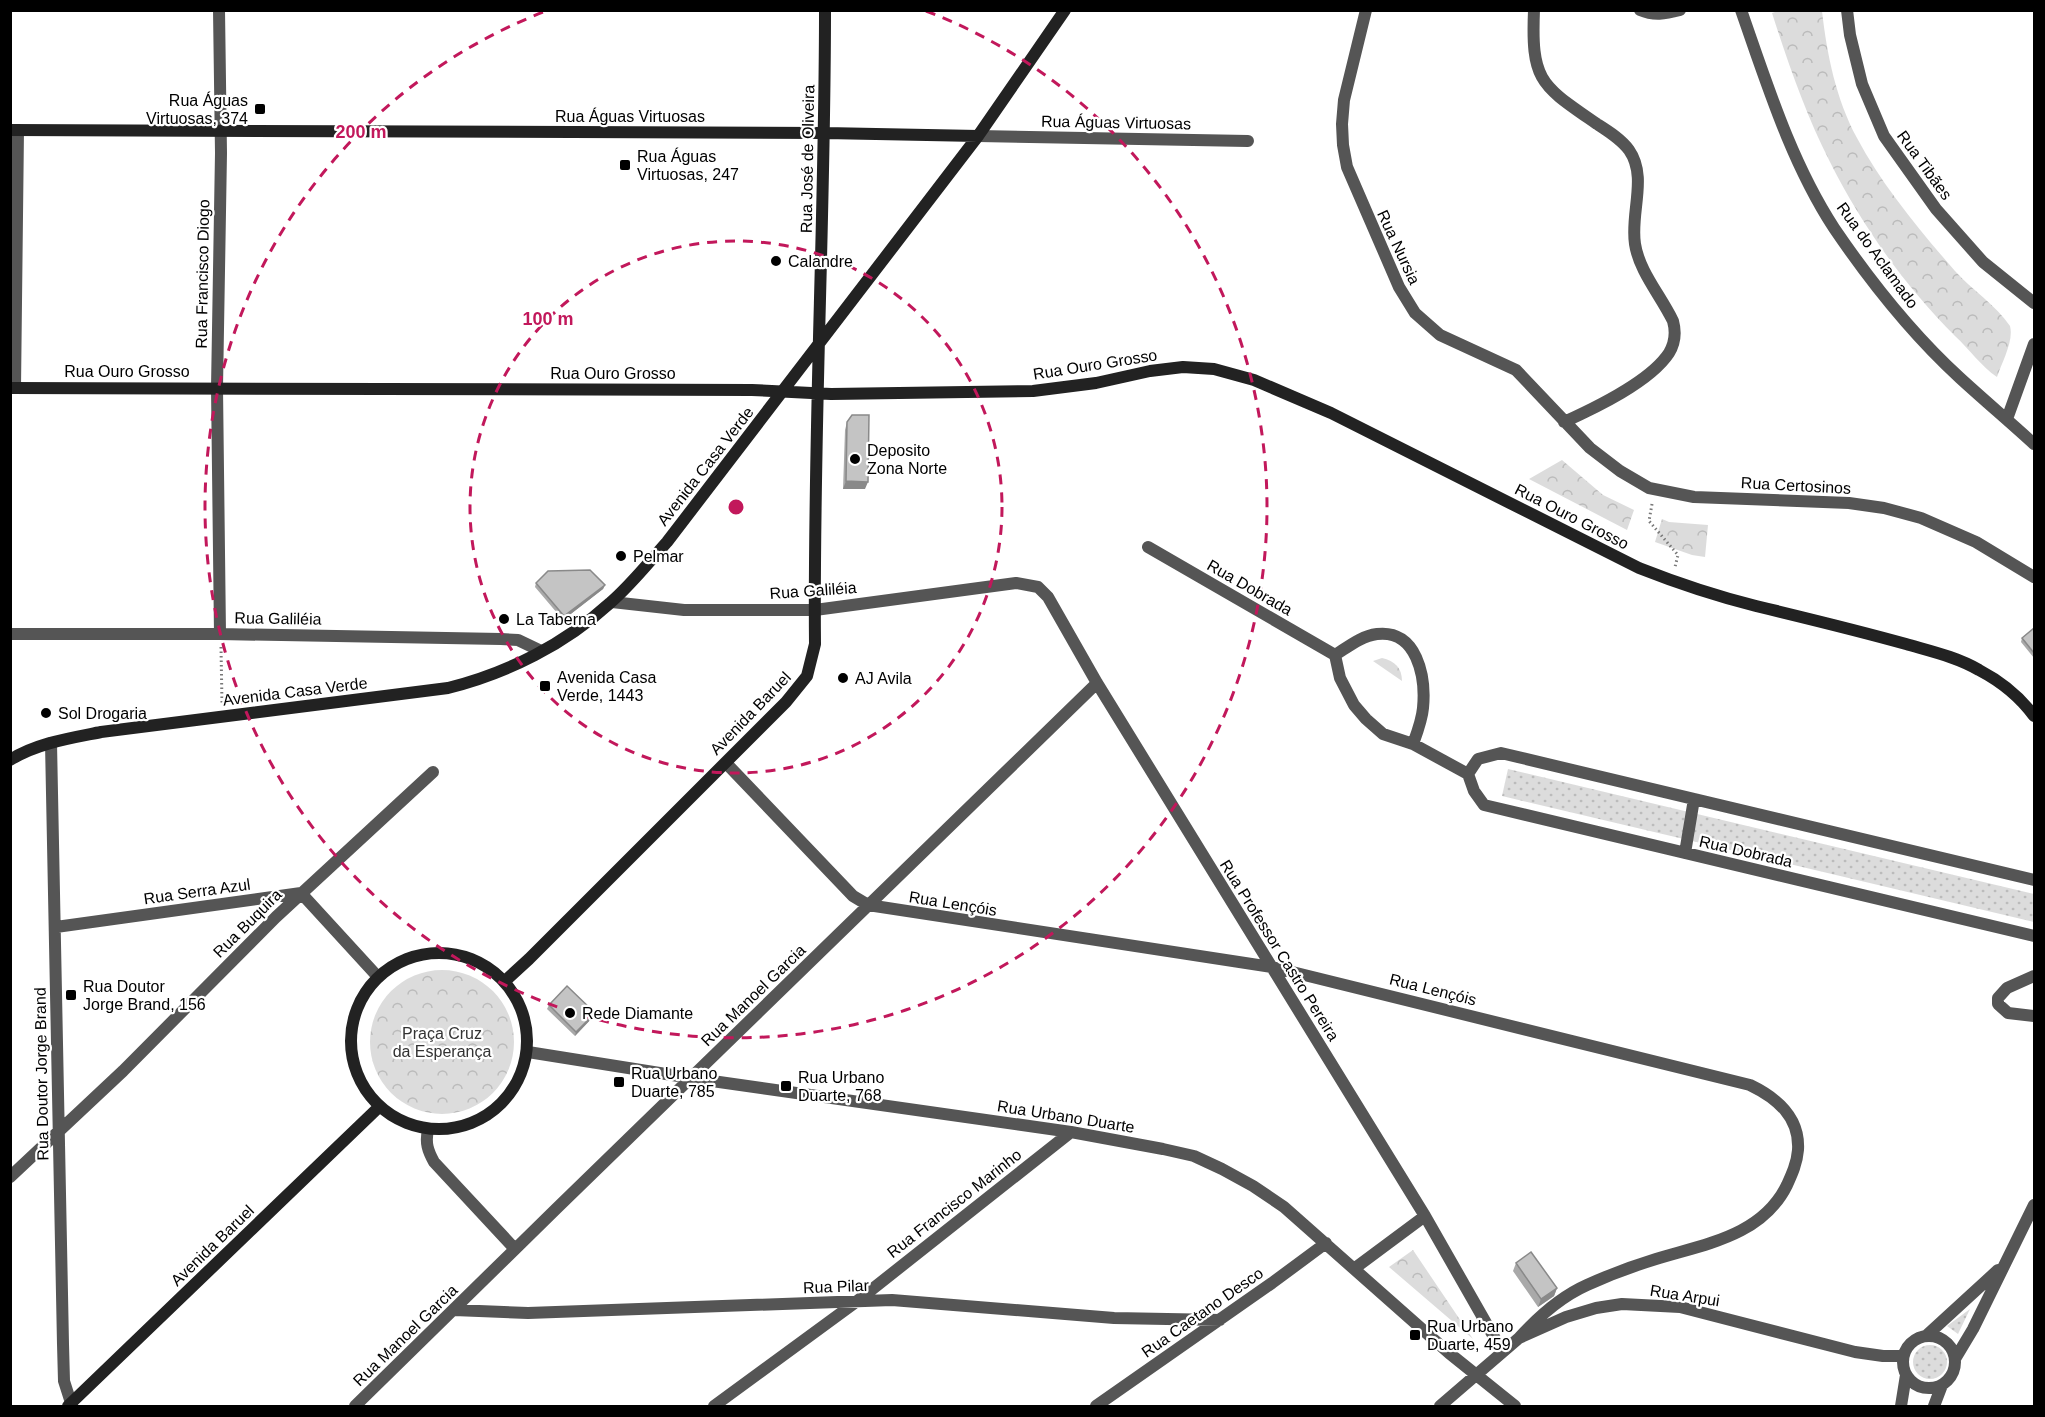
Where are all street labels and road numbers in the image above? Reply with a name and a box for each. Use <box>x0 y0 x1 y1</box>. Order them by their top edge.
street label: Rua José de Oliveira <box>798 85 817 233</box>
street label: Rua Águas Virtuosas <box>555 107 705 125</box>
street label: Rua Águas Virtuosas <box>1041 112 1191 132</box>
street label: Rua Tibães <box>1894 128 1955 203</box>
street label: Rua Francisco Diogo <box>193 199 212 349</box>
street label: Rua do Aclamado <box>1834 199 1922 311</box>
street label: Rua Nursia <box>1374 207 1423 287</box>
street label: Rua Ouro Grosso <box>1032 346 1158 383</box>
street label: Rua Ouro Grosso <box>64 363 190 380</box>
street label: Rua Ouro Grosso <box>550 365 676 382</box>
street label: Avenida Casa Verde <box>654 404 757 529</box>
street label: Rua Certosinos <box>1740 474 1851 497</box>
street label: Rua Ouro Grosso <box>1512 480 1632 553</box>
street label: Rua Dobrada <box>1204 556 1295 619</box>
street label: Rua Galiléia <box>769 579 857 602</box>
street label: Rua Galiléia <box>234 609 322 628</box>
street label: Avenida Baruel <box>707 669 794 758</box>
street label: Avenida Casa Verde <box>222 674 368 709</box>
street label: Rua Dobrada <box>1698 833 1794 870</box>
street label: Rua Professor Castro Pereira <box>1217 857 1342 1044</box>
street label: Rua Serra Azul <box>143 876 252 907</box>
street label: Rua Buquira <box>210 886 285 961</box>
street label: Rua Lençóis <box>908 888 998 919</box>
street label: Rua Manoel Garcia <box>698 941 809 1049</box>
street label: Rua Lençóis <box>1388 970 1478 1008</box>
street label: Rua Doutor Jorge Brand <box>31 987 52 1161</box>
street label: Rua Urbano Duarte <box>996 1097 1136 1136</box>
street label: Rua Francisco Marinho <box>884 1146 1025 1261</box>
street label: Avenida Baruel <box>168 1202 257 1289</box>
street label: Rua Caetano Desco <box>1138 1264 1266 1361</box>
street label: Rua Pilar <box>803 1277 870 1296</box>
street label: Rua Manoel Garcia <box>350 1281 461 1389</box>
street label: Rua Arpui <box>1649 1282 1721 1309</box>

